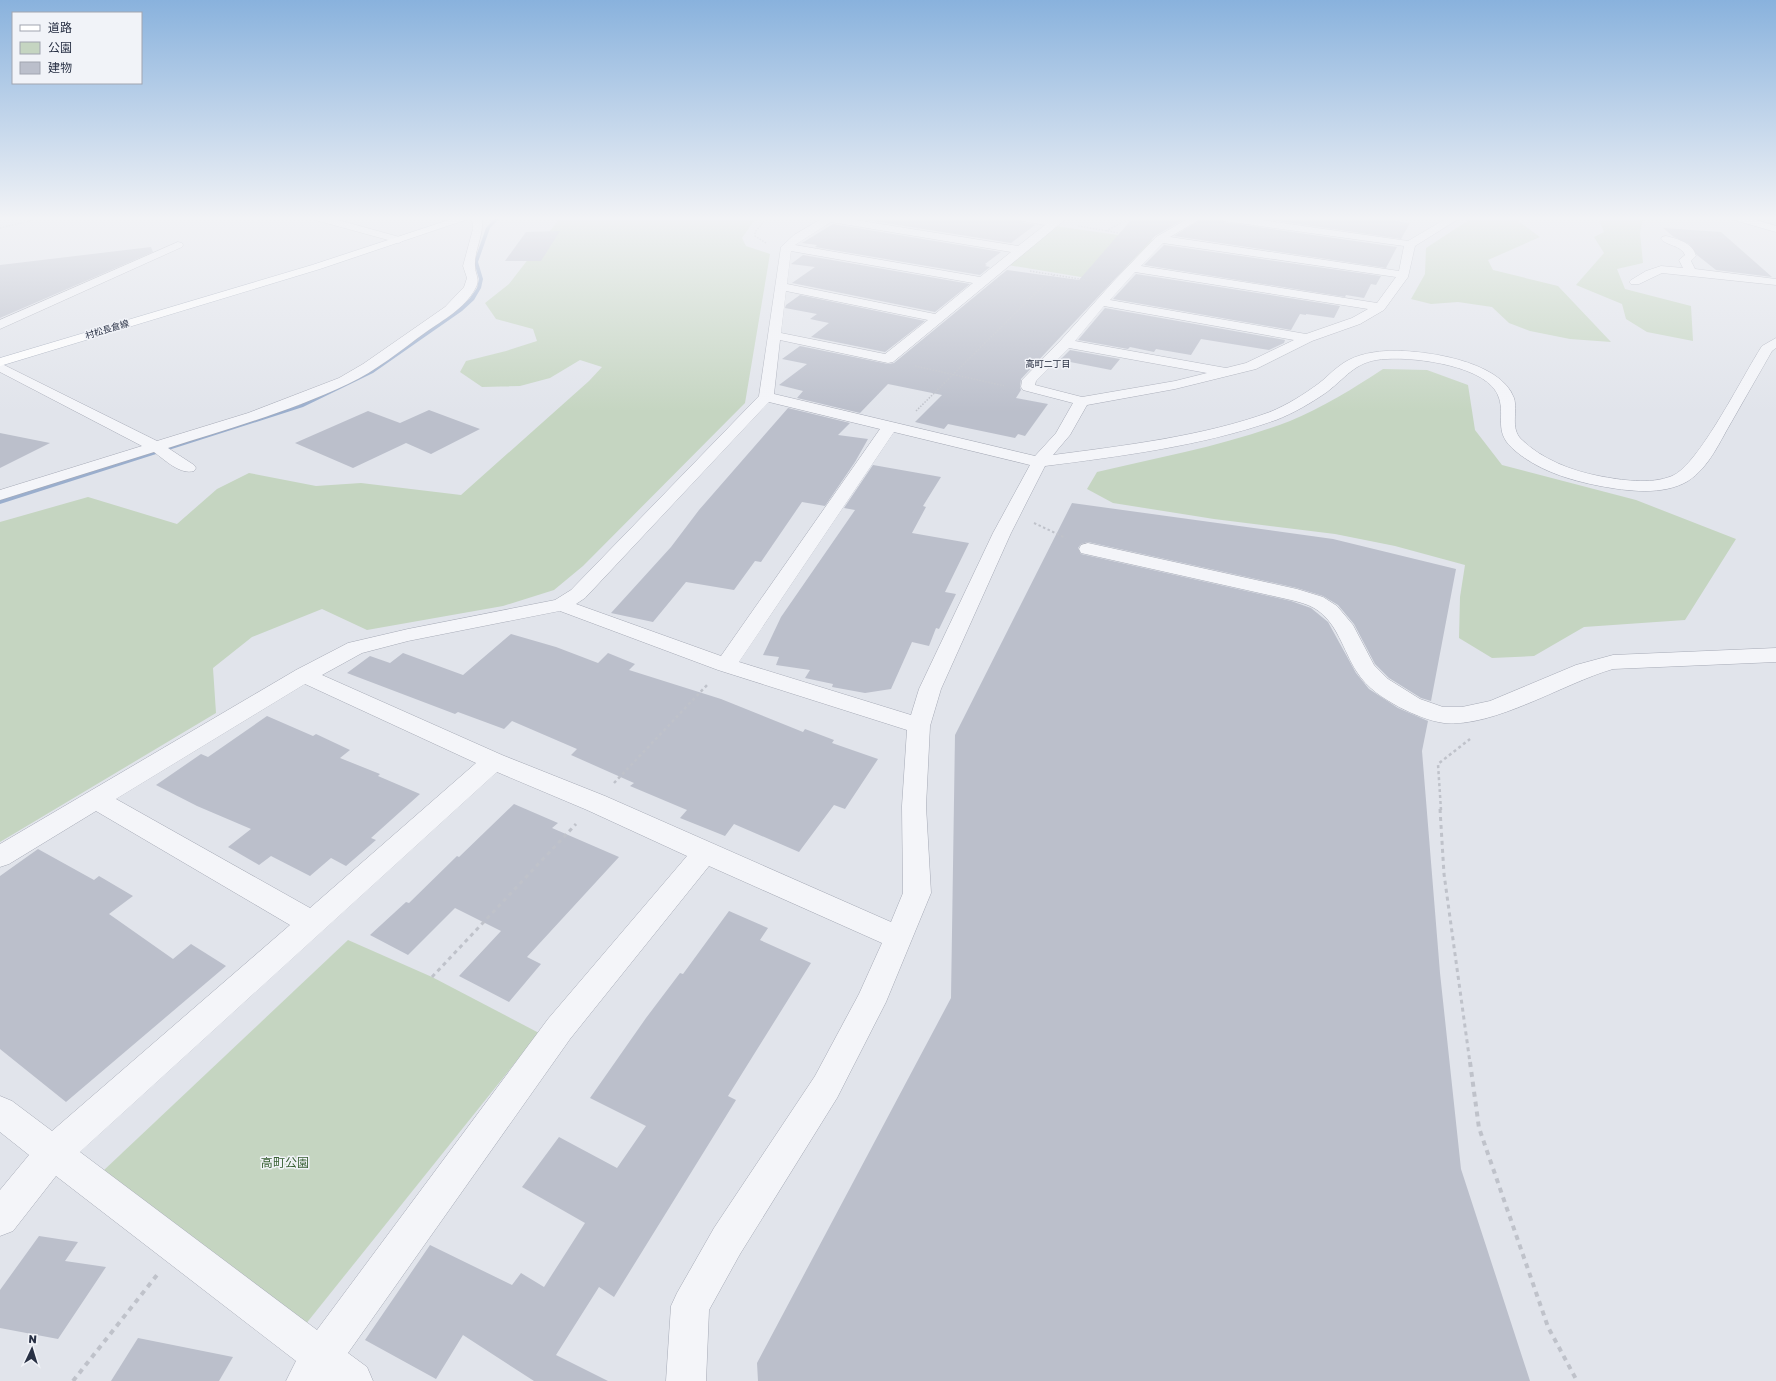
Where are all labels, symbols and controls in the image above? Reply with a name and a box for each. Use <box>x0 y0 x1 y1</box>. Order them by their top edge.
legend <box>12 12 142 84</box>
text: 道路 <box>48 20 72 35</box>
text: 公園 <box>48 40 72 55</box>
text: 建物 <box>48 60 72 75</box>
street label: 村松長倉線 <box>84 317 131 341</box>
district label: 高町二丁目 <box>1025 358 1071 369</box>
park label: 高町公園 <box>261 1155 309 1170</box>
north arrow <box>12 1329 52 1369</box>
text: N <box>28 1332 37 1345</box>

